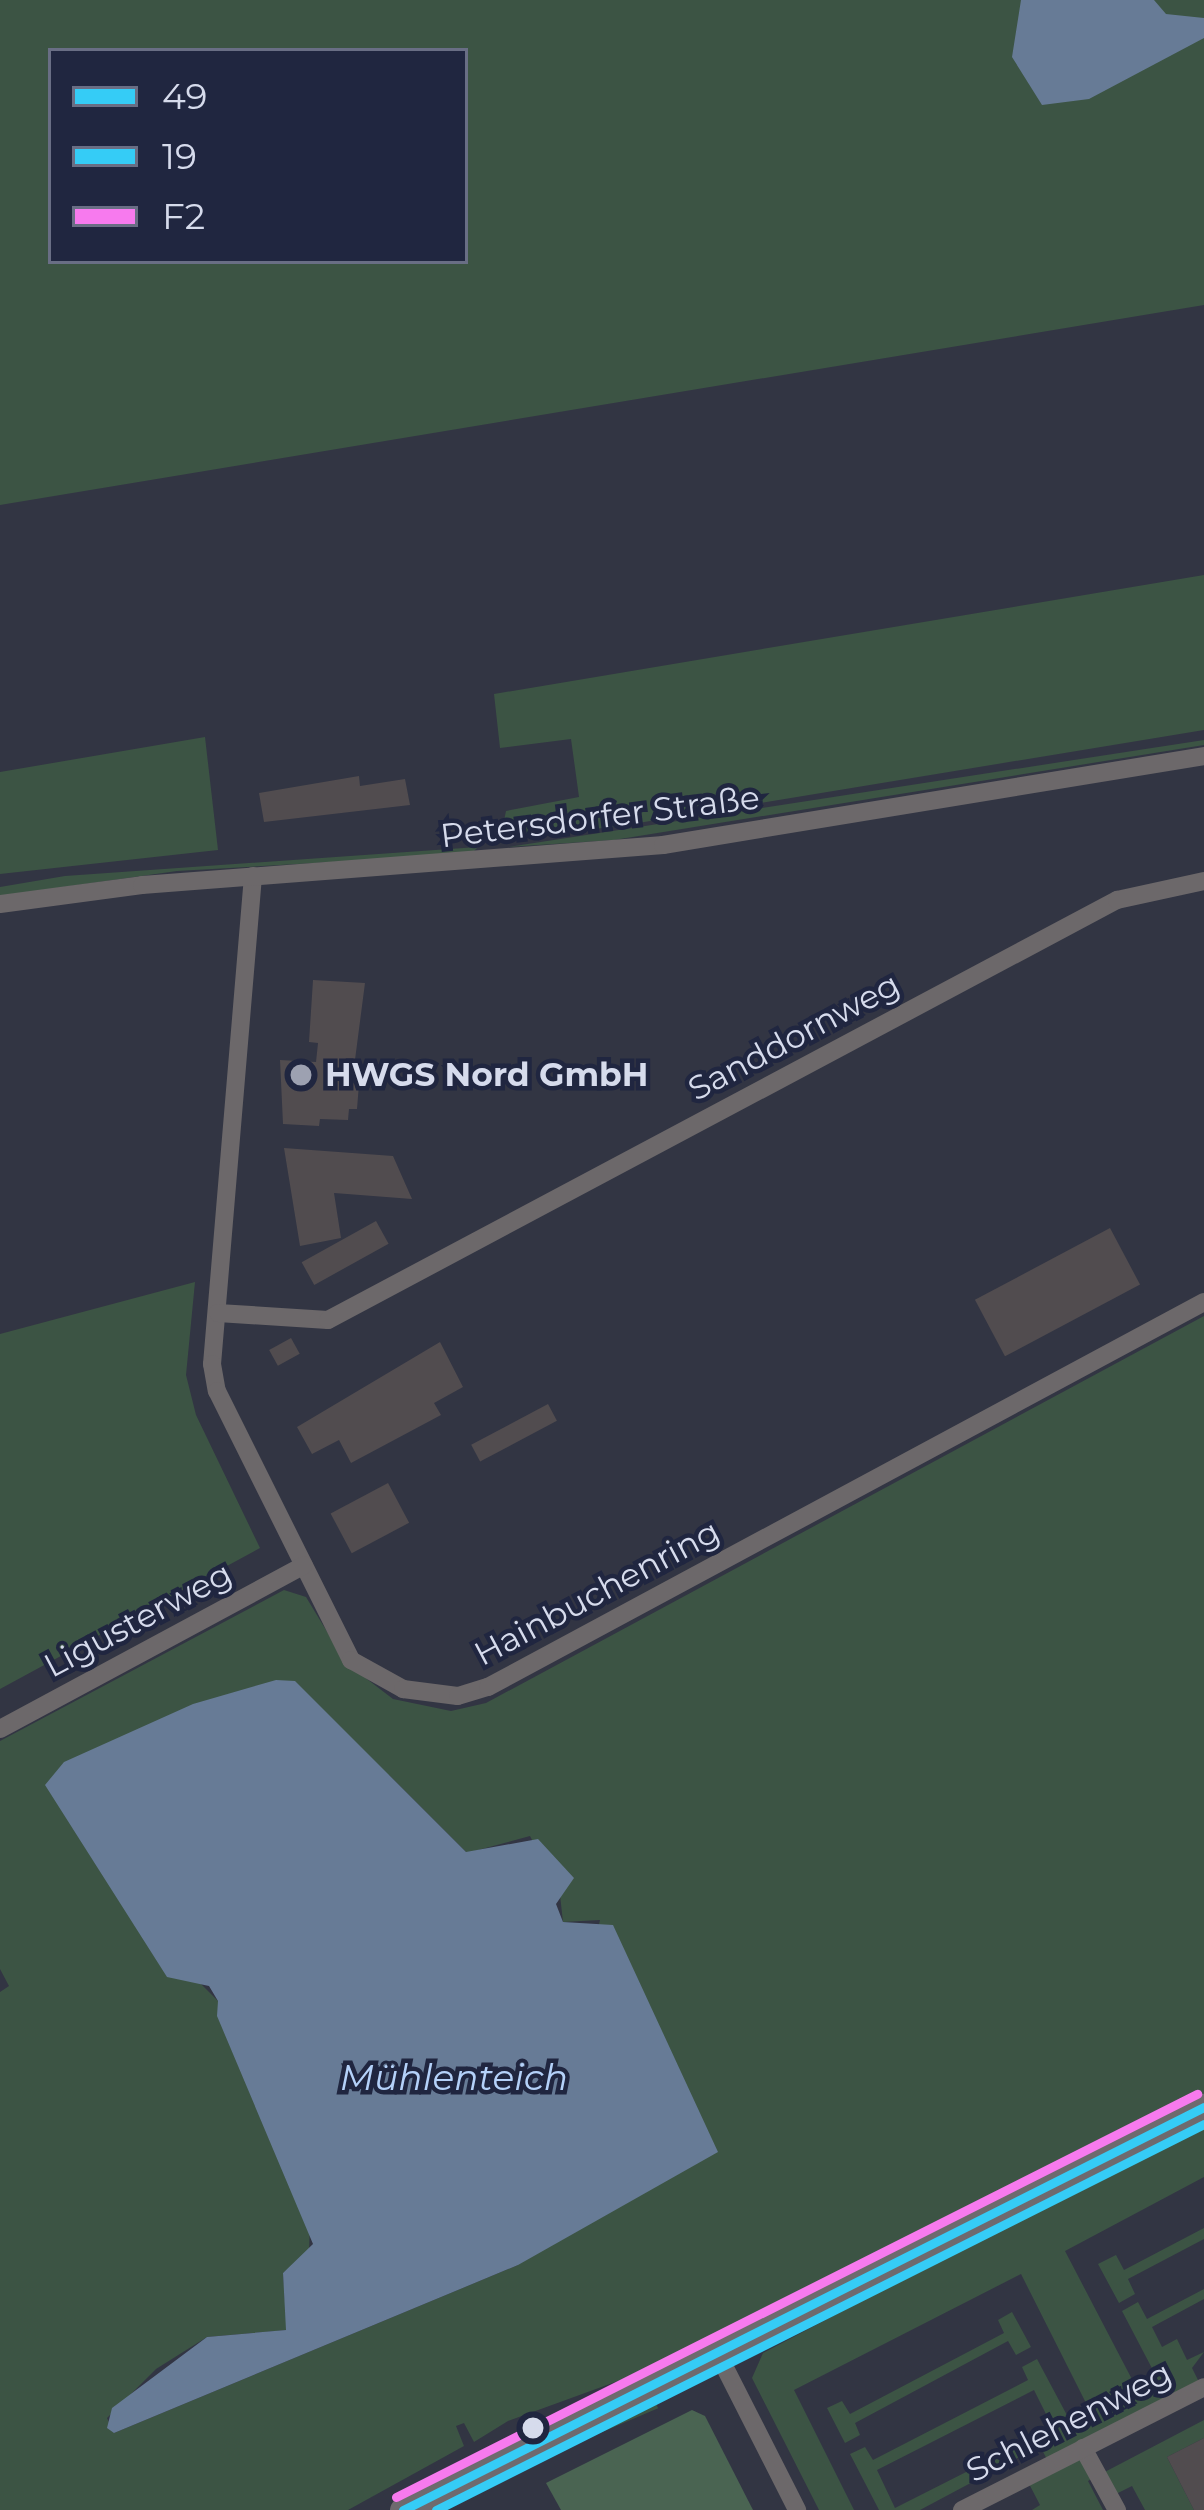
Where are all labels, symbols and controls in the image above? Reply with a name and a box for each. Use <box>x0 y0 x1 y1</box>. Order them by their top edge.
legend <box>48 48 468 264</box>
text: 49 <box>162 74 207 118</box>
text: 19 <box>162 134 197 178</box>
text: F2 <box>162 194 205 238</box>
street label: Petersdorfer Straße <box>438 778 762 856</box>
street label: Sanddornweg <box>682 965 906 1109</box>
place label: HWGS Nord GmbH <box>325 1055 649 1095</box>
marker: HWGS Nord GmbH <box>288 1062 314 1088</box>
street label: Hainbuchenring <box>468 1512 726 1674</box>
street label: Ligusterweg <box>37 1554 239 1686</box>
water label: Mühlenteich <box>340 2056 568 2100</box>
street label: Schlehenweg <box>960 2353 1178 2491</box>
unlabelled marker <box>522 2417 544 2439</box>

